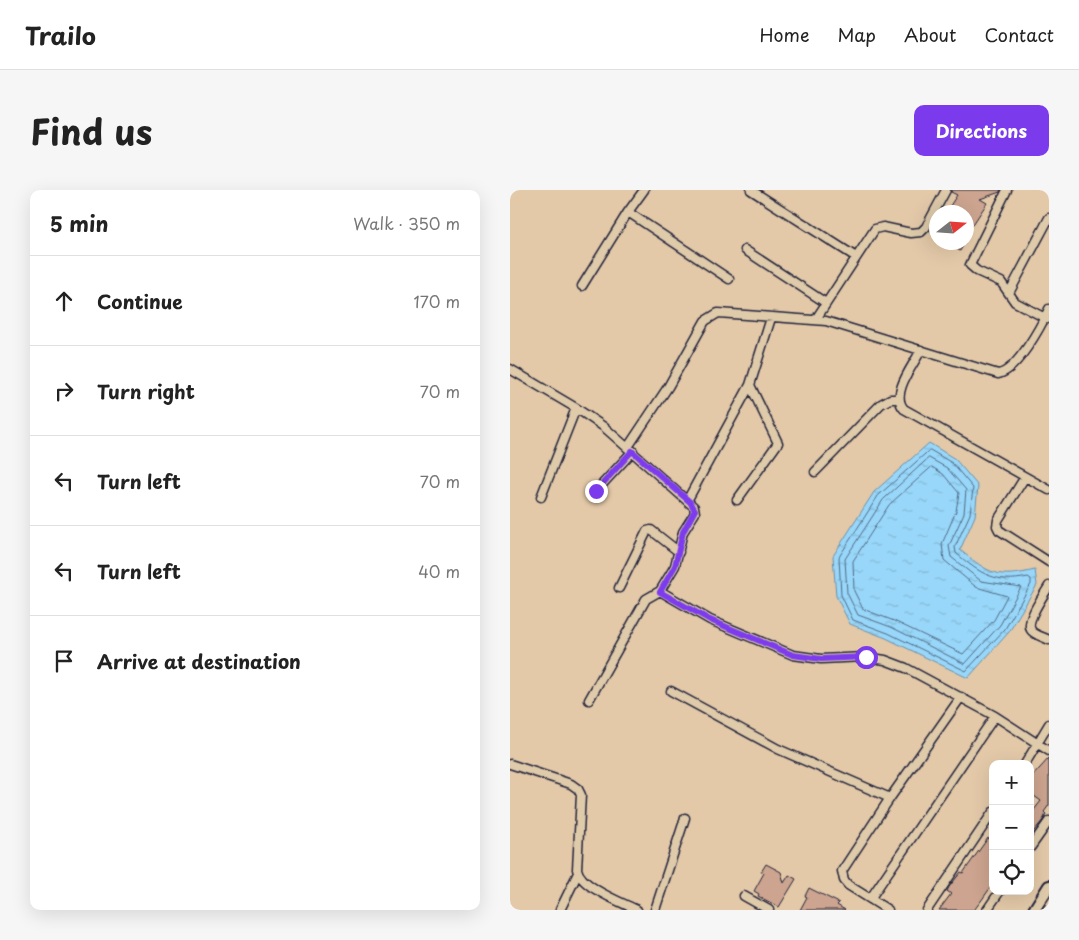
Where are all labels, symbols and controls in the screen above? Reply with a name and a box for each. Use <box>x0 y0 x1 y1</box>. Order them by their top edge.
text: Trailo <box>25 17 96 53</box>
text: Home <box>759 21 809 48</box>
text: Map <box>837 21 876 48</box>
text: About <box>904 21 956 48</box>
text: Contact <box>984 21 1054 48</box>
text: Find us <box>30 104 152 157</box>
button: Directions <box>914 105 1049 156</box>
north arrow <box>929 205 974 250</box>
text: 5 min <box>50 207 108 239</box>
text: Walk · 350 m <box>353 211 460 235</box>
icon: ahead <box>50 287 78 315</box>
text: Continue <box>97 287 183 315</box>
text: 170 m <box>414 289 460 313</box>
icon: right <box>50 377 78 405</box>
text: Turn right <box>97 377 195 405</box>
text: 70 m <box>420 379 460 403</box>
icon: left <box>50 467 78 495</box>
text: Turn left <box>97 467 181 495</box>
text: 70 m <box>420 469 460 493</box>
route end <box>585 480 608 503</box>
icon: left <box>50 557 78 585</box>
text: Turn left <box>97 557 181 585</box>
text: 40 m <box>418 559 460 583</box>
route start <box>855 646 878 669</box>
icon: arrive <box>50 647 78 675</box>
text: Arrive at destination <box>97 647 301 675</box>
map controls <box>989 760 1034 895</box>
button: + <box>989 760 1034 805</box>
button: − <box>989 805 1034 850</box>
button: locate <box>989 850 1034 895</box>

